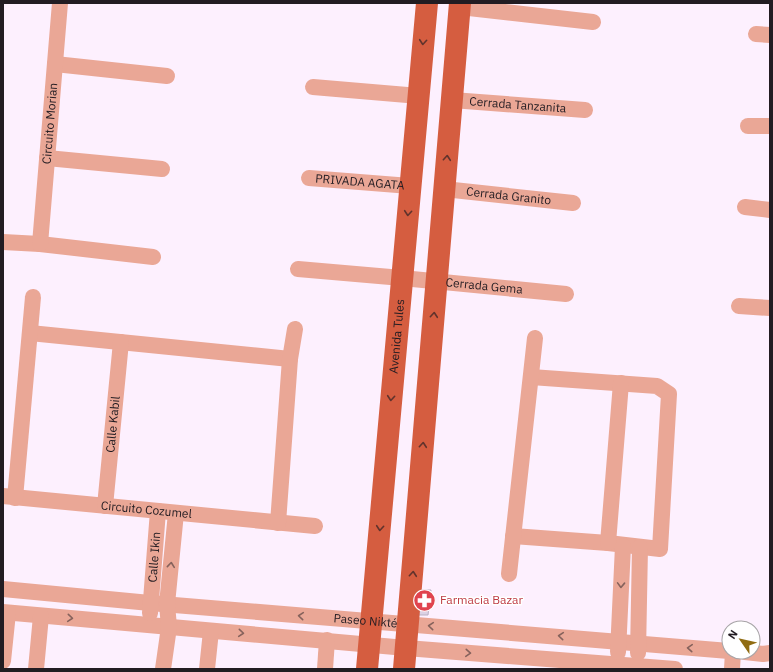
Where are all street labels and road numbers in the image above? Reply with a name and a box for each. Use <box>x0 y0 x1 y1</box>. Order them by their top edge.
street label: Circuito Morian <box>39 82 60 165</box>
street label: Cerrada Tanzanita <box>469 93 567 116</box>
street label: PRIVADA AGATA <box>315 171 405 193</box>
street label: Cerrada Granito <box>465 183 552 208</box>
street label: Cerrada Gema <box>445 274 524 297</box>
street label: Avenida Tules <box>386 298 407 374</box>
street label: Calle Kabil <box>102 395 123 453</box>
street label: Circuito Cozumel <box>100 497 193 521</box>
street label: Calle Ikin <box>144 531 163 583</box>
street label: Paseo Nikté <box>333 610 399 631</box>

